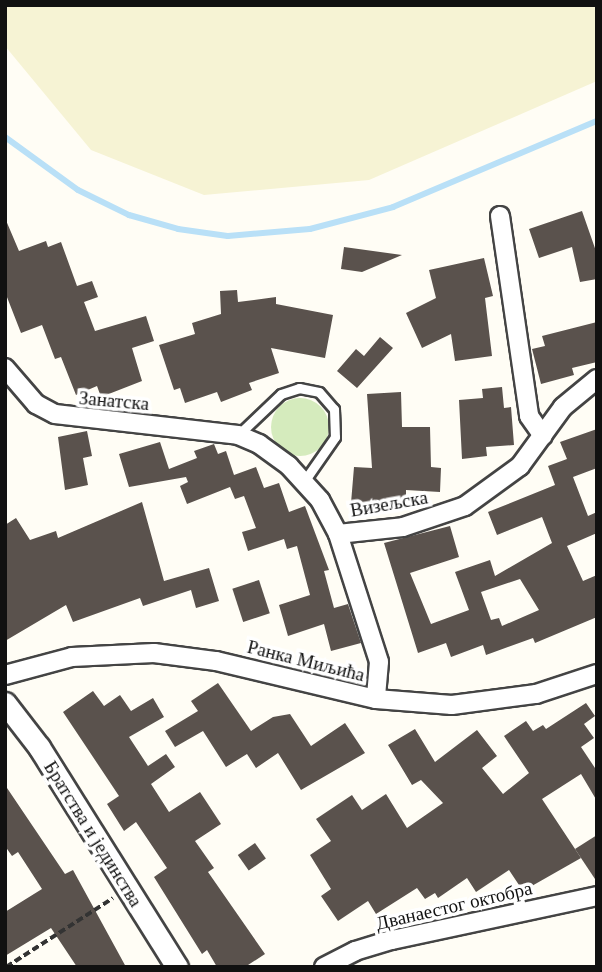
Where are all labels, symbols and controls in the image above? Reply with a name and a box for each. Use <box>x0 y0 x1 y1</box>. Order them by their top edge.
street label: Занатска <box>78 387 150 415</box>
street label: Визељска <box>348 486 430 522</box>
street label: Ранка Миљића <box>245 635 367 687</box>
street label: Братства и јединства <box>39 757 147 911</box>
street label: Дванаестог октобра <box>374 877 534 935</box>

